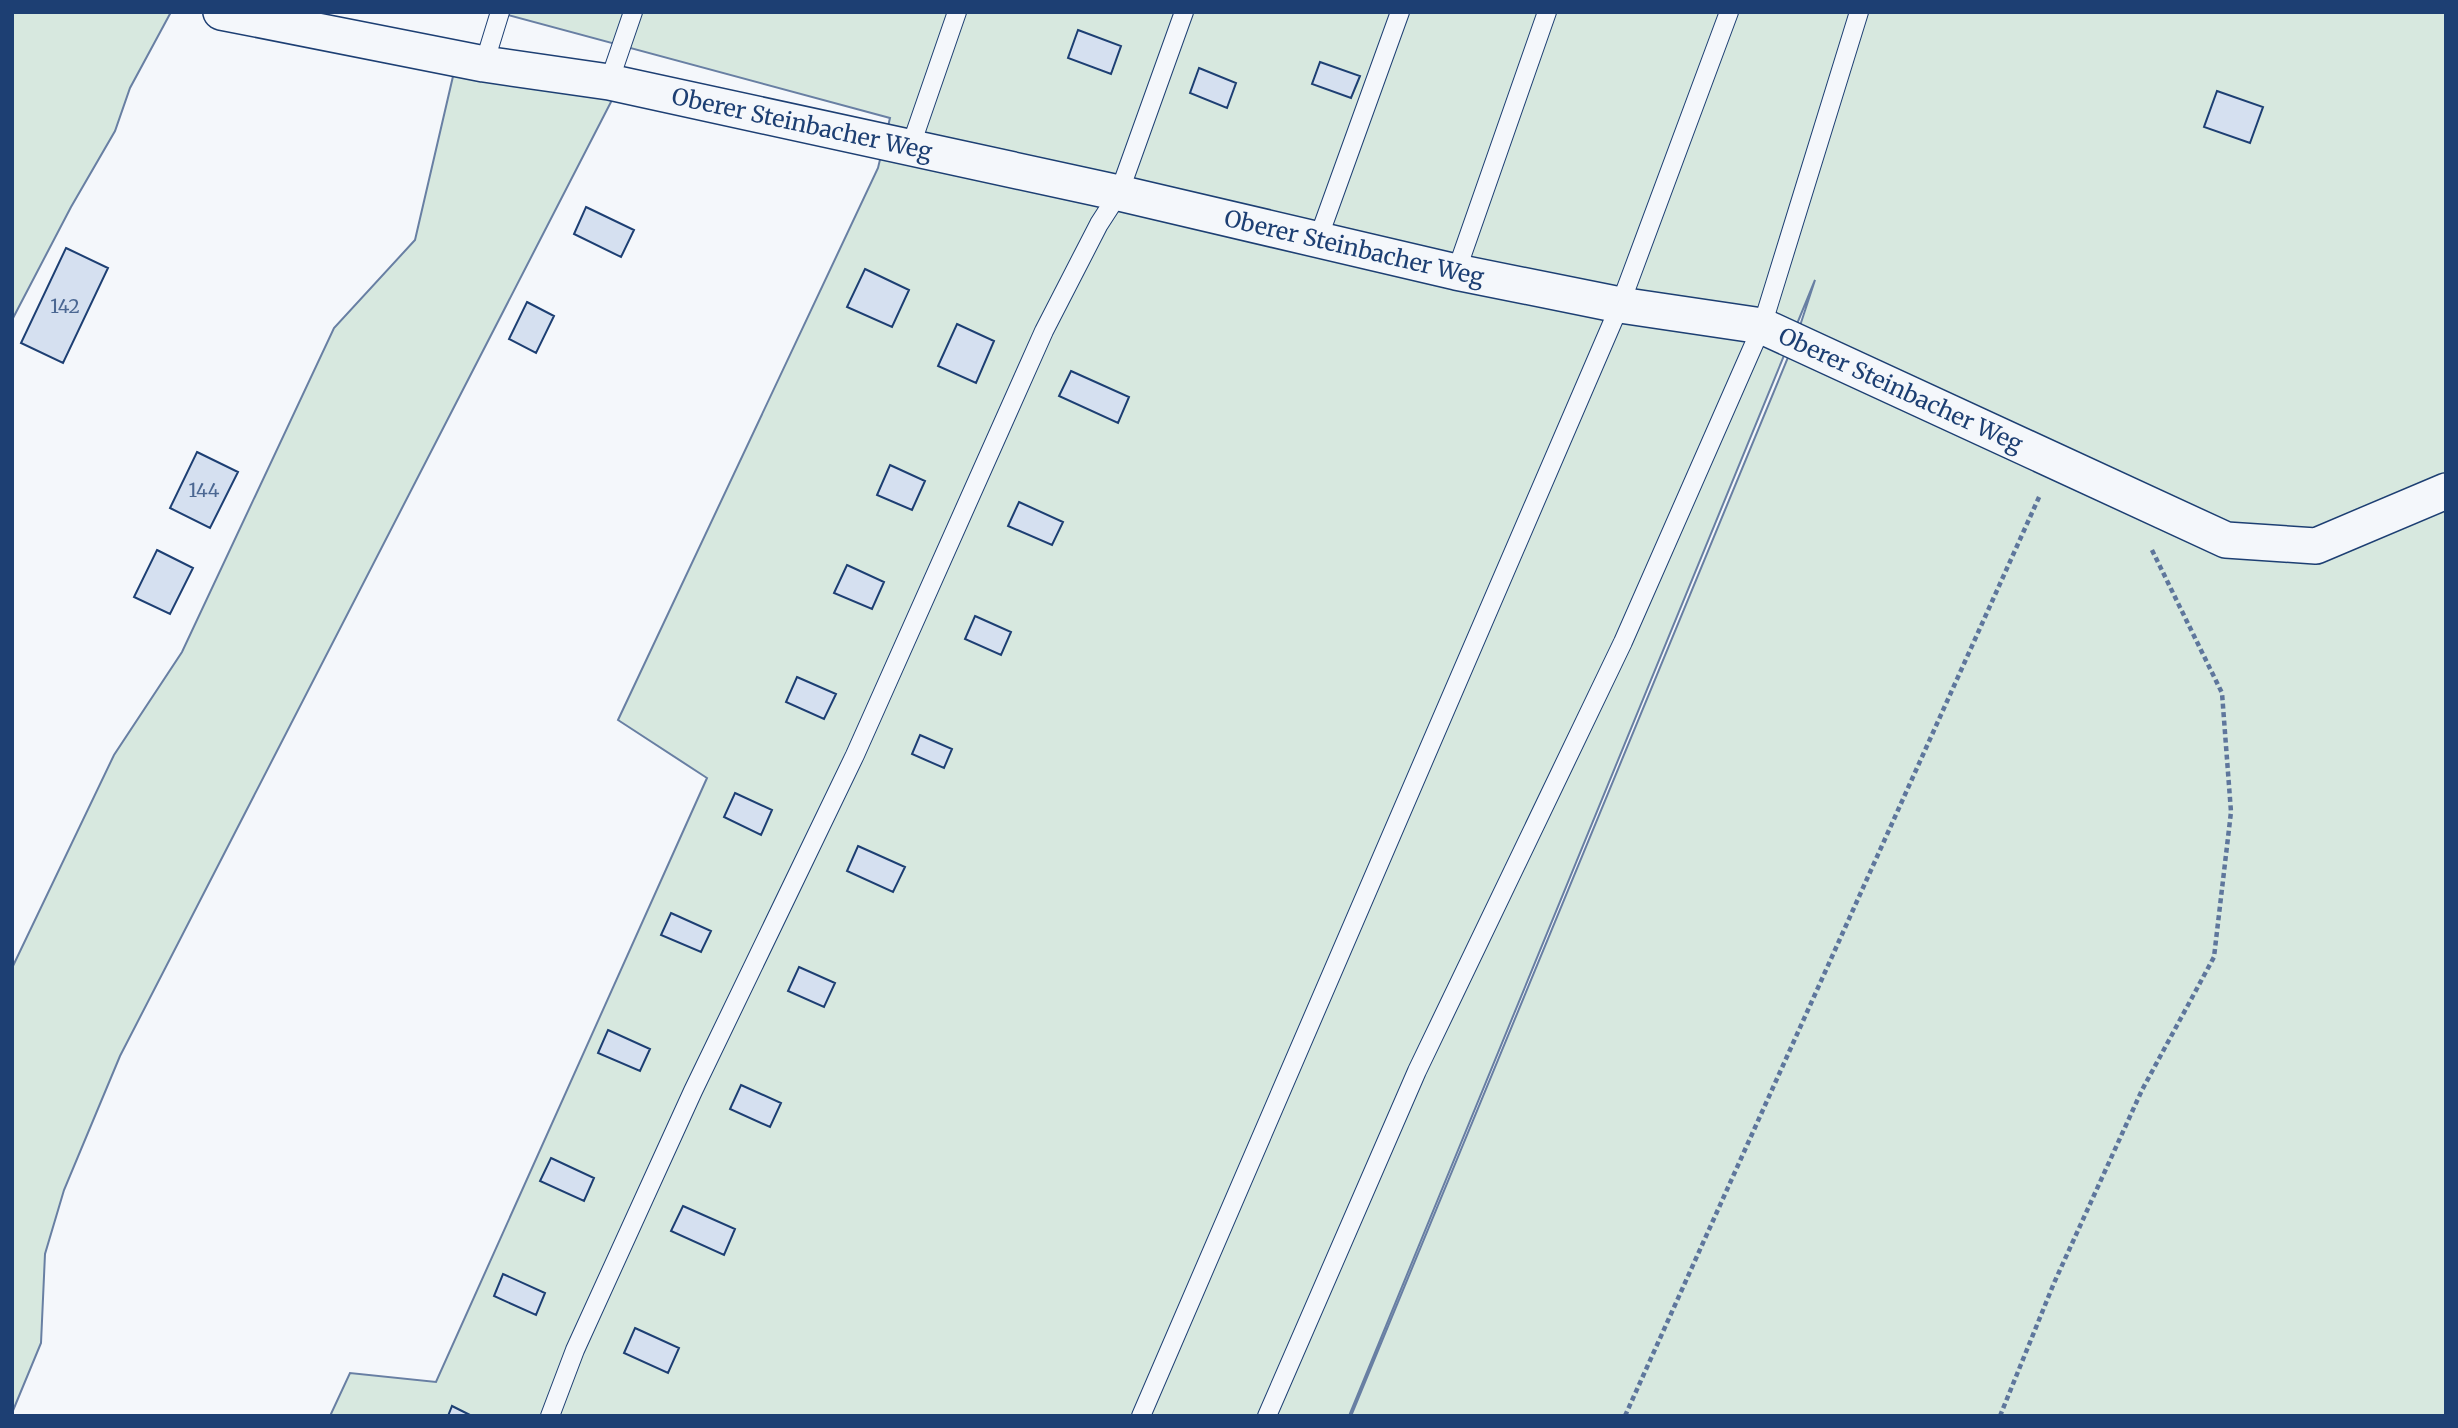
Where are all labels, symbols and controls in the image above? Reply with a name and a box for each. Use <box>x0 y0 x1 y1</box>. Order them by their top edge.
street label: Oberer Steinbacher Weg <box>669 81 935 166</box>
street label: Oberer Steinbacher Weg <box>1222 203 1487 291</box>
house number: 142 <box>50 294 80 318</box>
street label: Oberer Steinbacher Weg <box>1774 321 2028 458</box>
house number: 144 <box>189 478 220 502</box>

